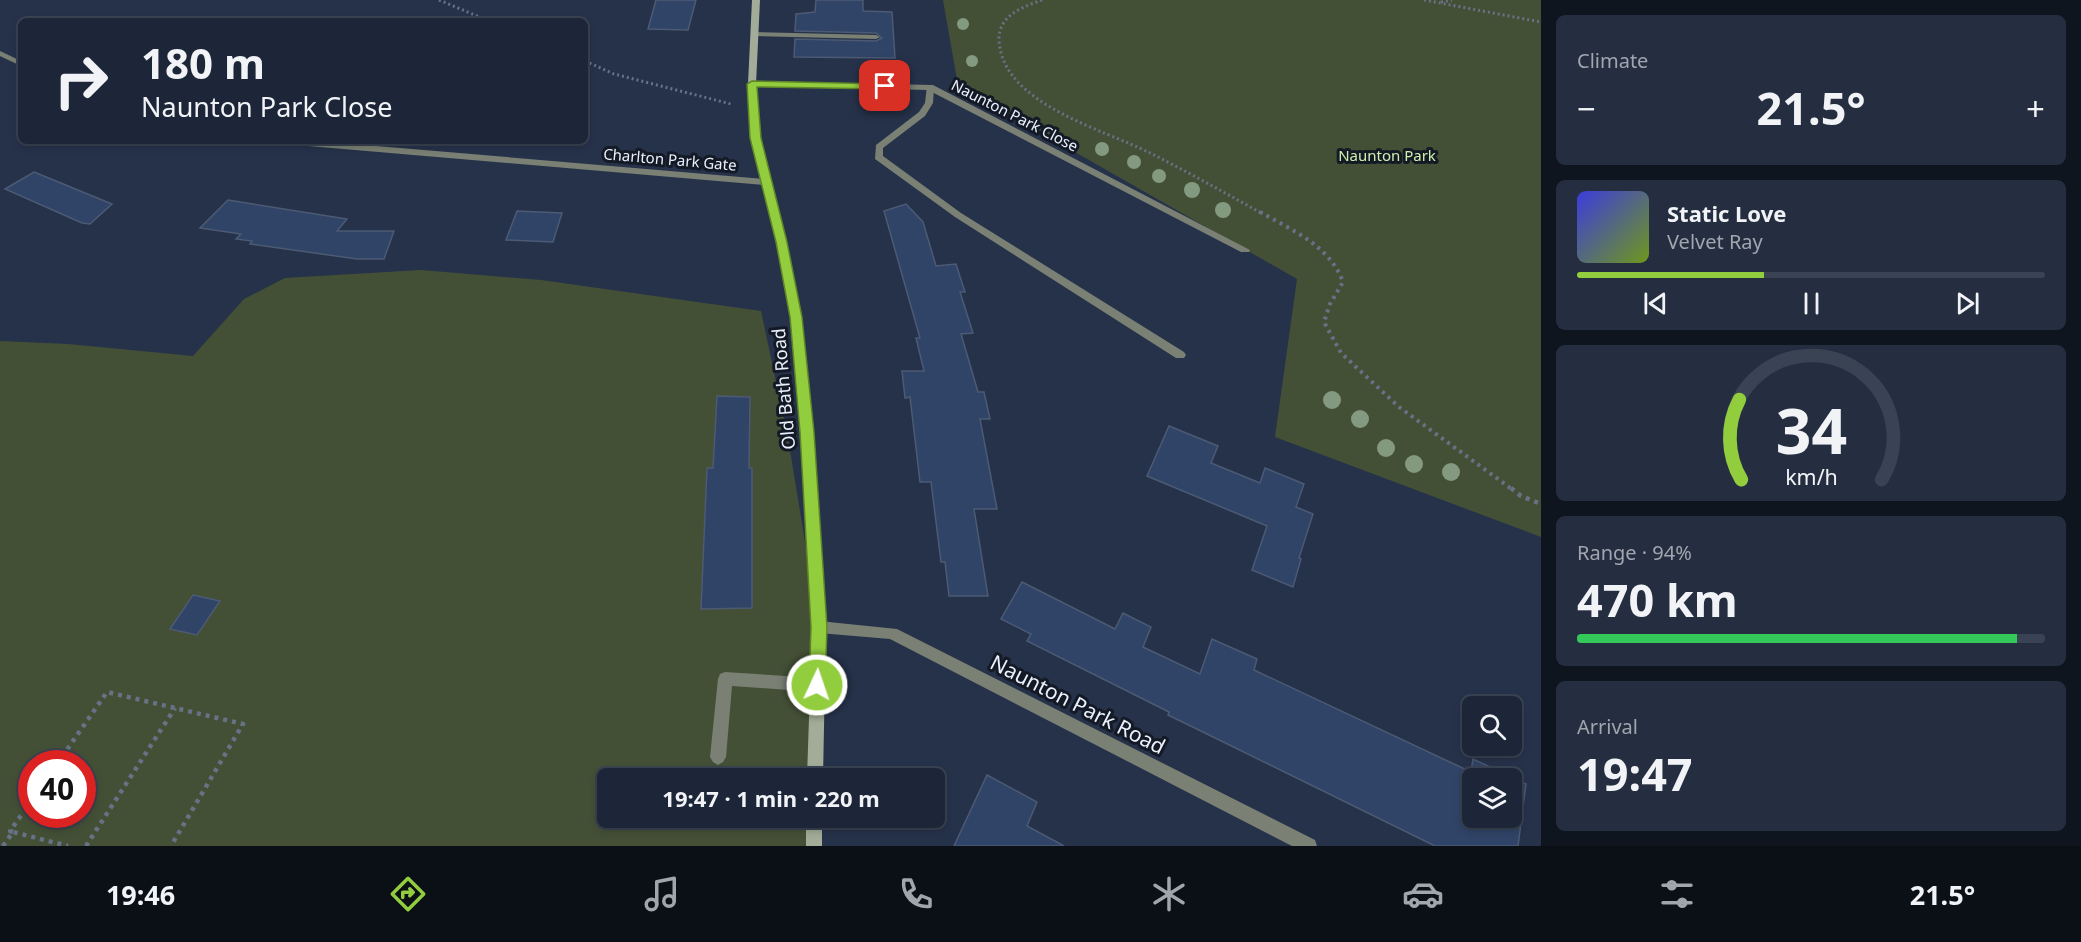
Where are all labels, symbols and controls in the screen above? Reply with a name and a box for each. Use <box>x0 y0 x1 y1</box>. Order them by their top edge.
text: 180 m <box>141 34 265 91</box>
icon: right <box>42 42 120 120</box>
text: Climate <box>1577 47 1648 74</box>
pin <box>859 60 910 111</box>
icon: arrive <box>868 69 901 102</box>
street label: Naunton Park Close <box>948 74 1082 156</box>
text: 21.5° <box>1757 77 1865 138</box>
text: − <box>1577 86 1596 131</box>
text: + <box>2026 86 2045 131</box>
text: Naunton Park Close <box>141 88 392 125</box>
street label: Charlton Park Gate <box>603 143 737 175</box>
park label: Naunton Park <box>1338 145 1436 165</box>
text: Static Love <box>1667 198 1786 228</box>
text: Velvet Ray <box>1667 228 1763 255</box>
icon: previous <box>1639 287 1672 320</box>
icon: pause <box>1795 287 1828 320</box>
icon: next <box>1951 287 1984 320</box>
street label: Old Bath Road <box>766 327 800 451</box>
text: 34 <box>1775 387 1847 472</box>
text: km/h <box>1785 462 1837 491</box>
text: Range · 94% <box>1577 539 1692 566</box>
text: 470 km <box>1577 569 1738 630</box>
street label: Naunton Park Road <box>986 648 1170 760</box>
position arrow <box>785 653 849 717</box>
map controls <box>1462 696 1522 828</box>
button: search <box>1462 696 1522 756</box>
text: Arrival <box>1577 713 1638 740</box>
text: 19:47 <box>1577 743 1693 804</box>
speed limit sign: 40 <box>18 750 96 828</box>
button: layers <box>1462 768 1522 828</box>
text: 19:47 · 1 min · 220 m <box>662 783 880 813</box>
icon: directions <box>387 873 429 915</box>
icon: music <box>641 873 683 915</box>
icon: phone <box>895 873 937 915</box>
icon: climate <box>1148 873 1190 915</box>
icon: car <box>1402 873 1444 915</box>
icon: filters <box>1656 873 1698 915</box>
text: 19:46 <box>106 876 175 913</box>
text: 21.5° <box>1910 876 1975 913</box>

